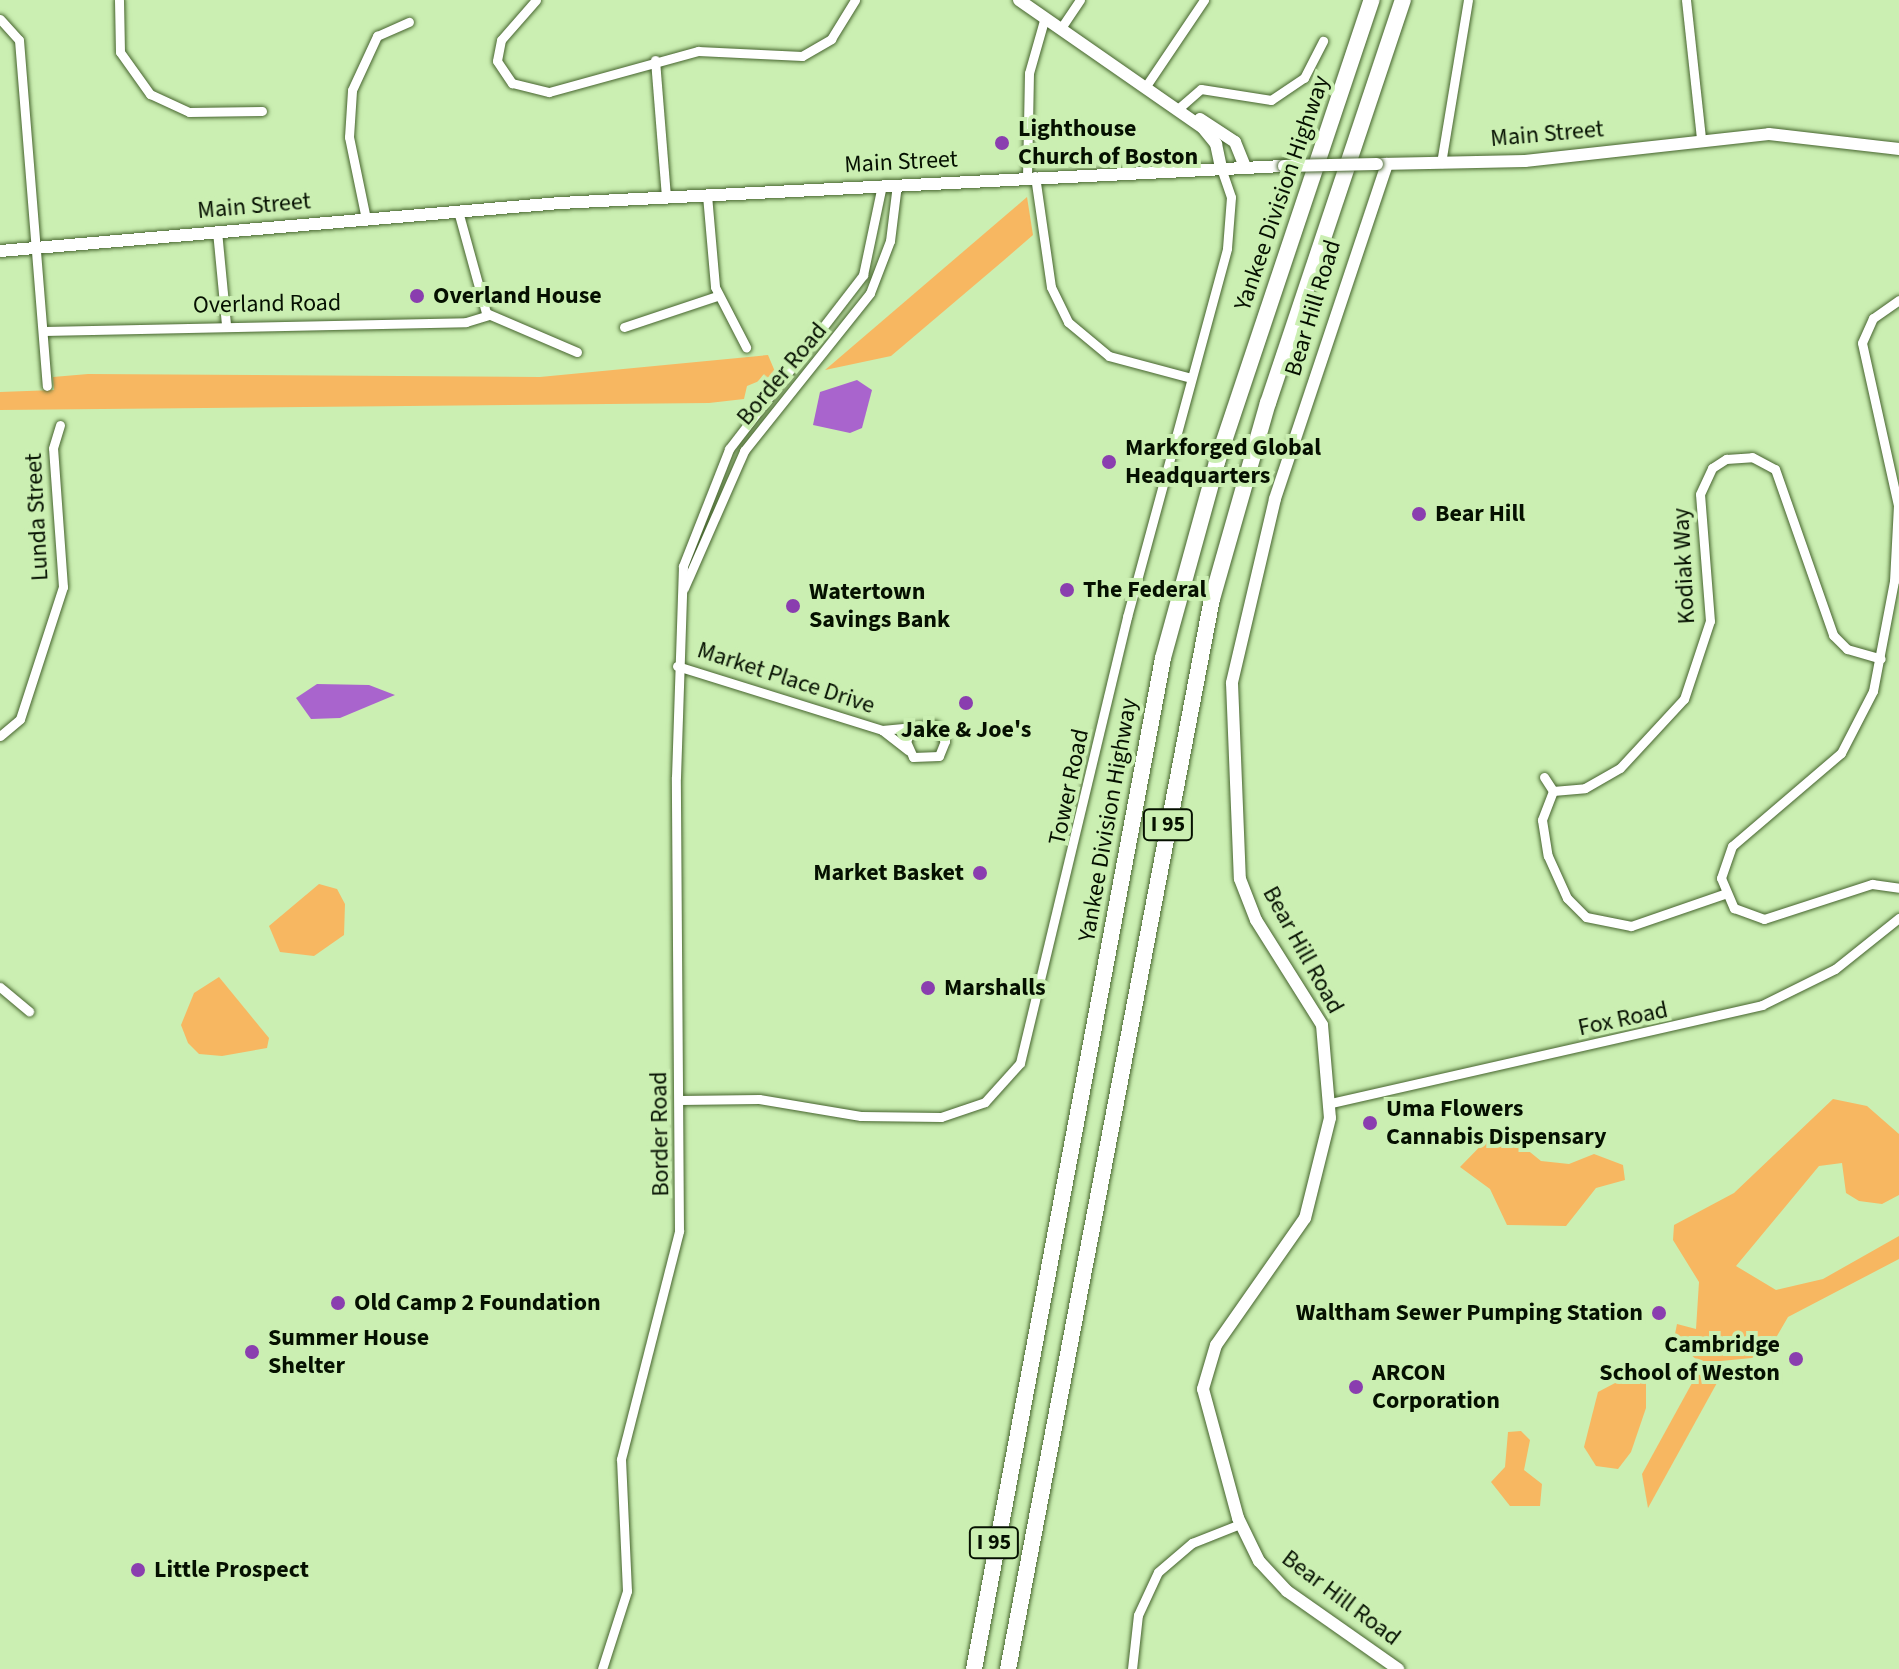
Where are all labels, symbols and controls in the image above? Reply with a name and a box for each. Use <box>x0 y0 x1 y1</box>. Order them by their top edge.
street label: Yankee Division Highway <box>1228 72 1336 314</box>
place label: Lighthouse Church of Boston <box>1018 115 1198 171</box>
street label: Main Street <box>1489 115 1605 153</box>
marker: Lighthouse Church of Boston <box>993 134 1011 152</box>
street label: Main Street <box>844 145 958 179</box>
street label: Main Street <box>196 187 312 225</box>
street label: Bear Hill Road <box>1279 236 1347 380</box>
place label: Overland House <box>433 282 602 310</box>
marker: Overland House <box>408 287 426 305</box>
street label: Overland Road <box>193 288 341 320</box>
street label: Border Road <box>731 317 833 431</box>
place label: Markforged Global Headquarters <box>1125 434 1321 490</box>
street label: Lunda Street <box>19 452 55 582</box>
marker: Markforged Global Headquarters <box>1100 453 1118 471</box>
place label: Bear Hill <box>1435 500 1525 528</box>
marker: Bear Hill <box>1410 505 1428 523</box>
street label: Kodiak Way <box>1667 507 1701 625</box>
place label: The Federal <box>1083 576 1206 604</box>
place label: Watertown Savings Bank <box>809 578 950 634</box>
marker: The Federal <box>1058 581 1076 599</box>
marker: Watertown Savings Bank <box>784 597 802 615</box>
street label: Market Place Drive <box>694 636 878 720</box>
marker: Jake & Joe's <box>957 694 975 712</box>
street label: Yankee Division Highway <box>1072 696 1144 944</box>
place label: Jake & Joe's <box>901 716 1031 744</box>
street label: Tower Road <box>1043 726 1095 848</box>
road number: I 95 <box>1142 807 1194 843</box>
place label: Market Basket <box>813 859 964 887</box>
marker: Market Basket <box>971 864 989 882</box>
street label: Bear Hill Road <box>1256 881 1350 1019</box>
place label: Marshalls <box>944 974 1046 1002</box>
marker: Marshalls <box>919 979 937 997</box>
street label: Fox Road <box>1575 995 1671 1043</box>
street label: Border Road <box>645 1071 675 1197</box>
place label: Uma Flowers Cannabis Dispensary <box>1386 1095 1606 1151</box>
marker: Uma Flowers Cannabis Dispensary <box>1361 1114 1379 1132</box>
place label: Old Camp 2 Foundation <box>354 1289 601 1317</box>
marker: Old Camp 2 Foundation <box>329 1294 347 1312</box>
place label: Waltham Sewer Pumping Station <box>1296 1299 1643 1327</box>
marker: Waltham Sewer Pumping Station <box>1650 1304 1668 1322</box>
place label: Summer House Shelter <box>268 1324 429 1380</box>
place label: Cambridge School of Weston <box>1599 1331 1780 1387</box>
marker: Summer House Shelter <box>243 1343 261 1361</box>
marker: Cambridge School of Weston <box>1787 1350 1805 1368</box>
place label: ARCON Corporation <box>1372 1359 1500 1415</box>
marker: ARCON Corporation <box>1347 1378 1365 1396</box>
road number: I 95 <box>968 1525 1020 1561</box>
street label: Bear Hill Road <box>1276 1544 1406 1652</box>
place label: Little Prospect <box>154 1556 309 1584</box>
marker: Little Prospect <box>129 1561 147 1579</box>

